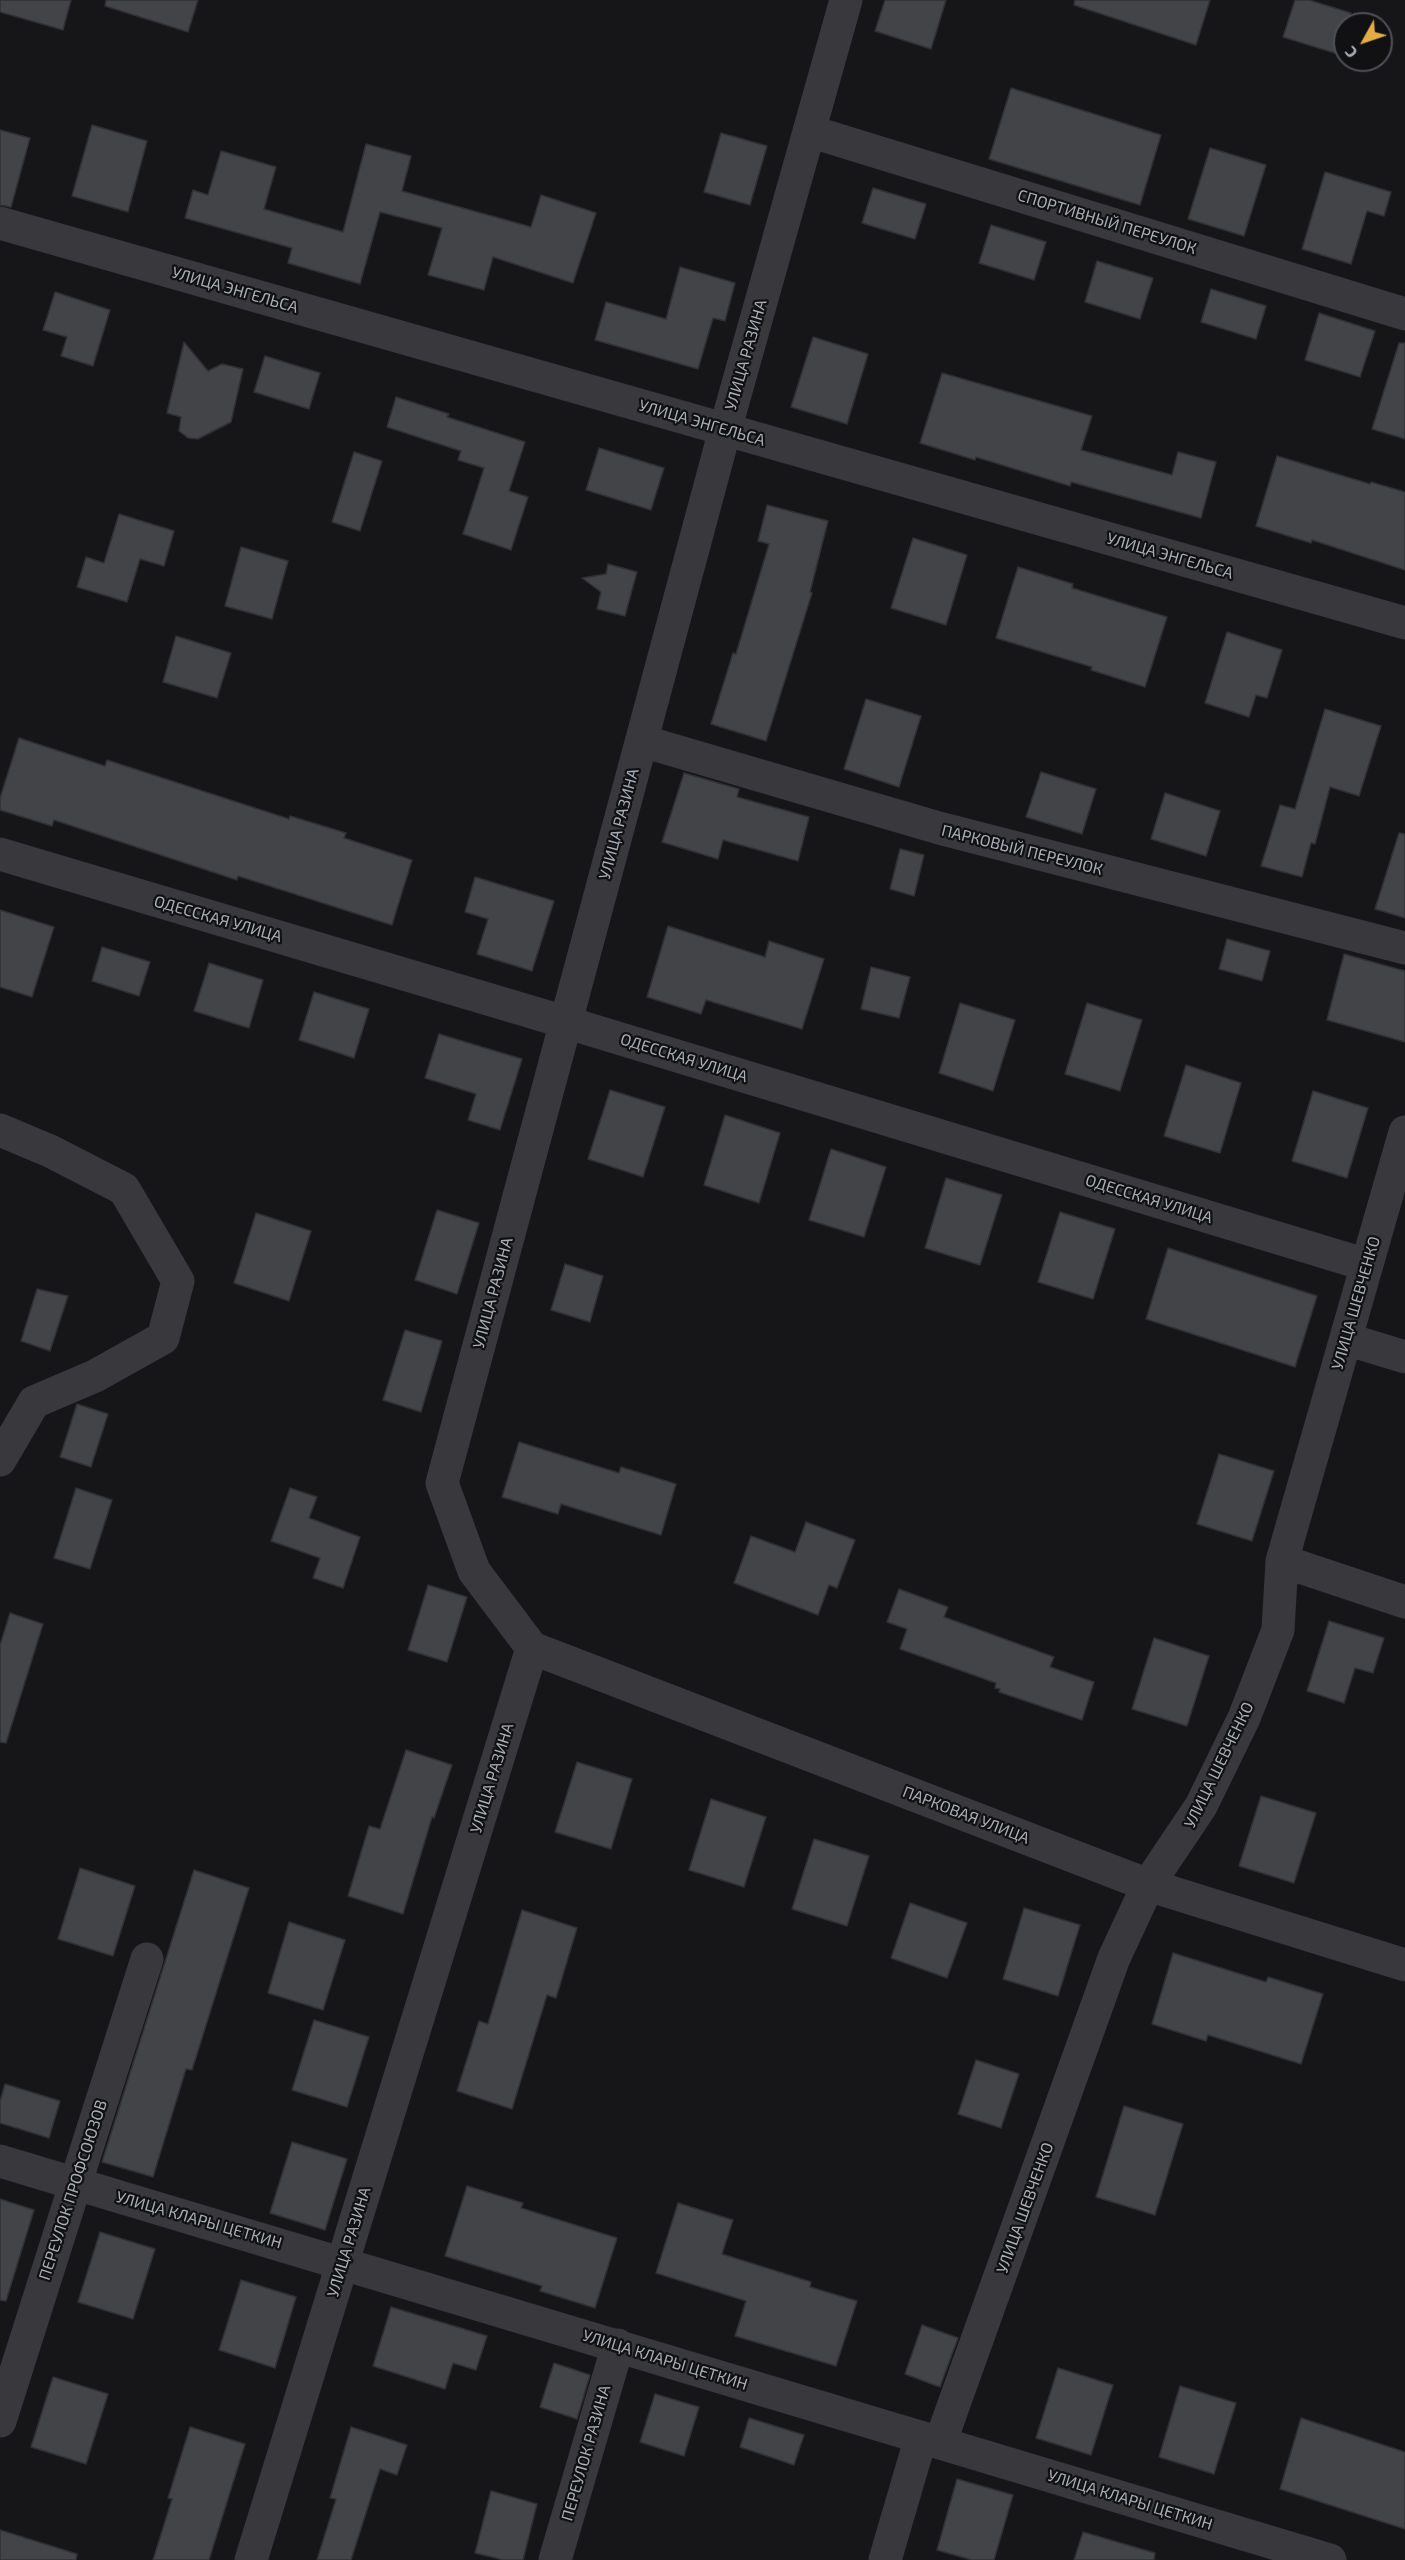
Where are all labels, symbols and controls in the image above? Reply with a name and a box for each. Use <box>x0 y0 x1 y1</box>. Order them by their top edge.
north arrow <box>1333 12 1393 72</box>
text: С <box>1340 43 1361 62</box>
street label: СПОРТИВНЫЙ ПЕРЕУЛОК <box>1015 186 1199 258</box>
street label: УЛИЦА ЭНГЕЛЬСА <box>170 263 300 317</box>
street label: УЛИЦА РАЗИНА <box>721 297 771 413</box>
street label: УЛИЦА ЭНГЕЛЬСА <box>637 396 767 450</box>
street label: УЛИЦА ЭНГЕЛЬСА <box>1105 529 1235 583</box>
street label: УЛИЦА РАЗИНА <box>595 766 643 882</box>
street label: ПАРКОВЫЙ ПЕРЕУЛОК <box>939 821 1105 879</box>
street label: ОДЕССКАЯ УЛИЦА <box>152 892 284 946</box>
street label: ОДЕССКАЯ УЛИЦА <box>618 1030 750 1086</box>
street label: ОДЕССКАЯ УЛИЦА <box>1083 1171 1215 1227</box>
street label: УЛИЦА ШЕВЧЕНКО <box>1328 1234 1384 1372</box>
street label: УЛИЦА РАЗИНА <box>469 1235 517 1351</box>
street label: УЛИЦА ШЕВЧЕНКО <box>1180 1699 1258 1831</box>
street label: УЛИЦА РАЗИНА <box>466 1721 518 1835</box>
street label: ПАРКОВАЯ УЛИЦА <box>900 1782 1032 1848</box>
street label: ПЕРЕУЛОК ПРОФСОЮЗОВ <box>35 2097 111 2283</box>
street label: УЛИЦА ШЕВЧЕНКО <box>992 2140 1058 2276</box>
street label: УЛИЦА РАЗИНА <box>323 2185 375 2299</box>
street label: УЛИЦА КЛАРЫ ЦЕТКИН <box>114 2187 284 2253</box>
street label: УЛИЦА КЛАРЫ ЦЕТКИН <box>580 2326 750 2394</box>
street label: ПЕРЕУЛОК РАЗИНА <box>557 2383 615 2523</box>
street label: УЛИЦА КЛАРЫ ЦЕТКИН <box>1045 2466 1215 2534</box>

